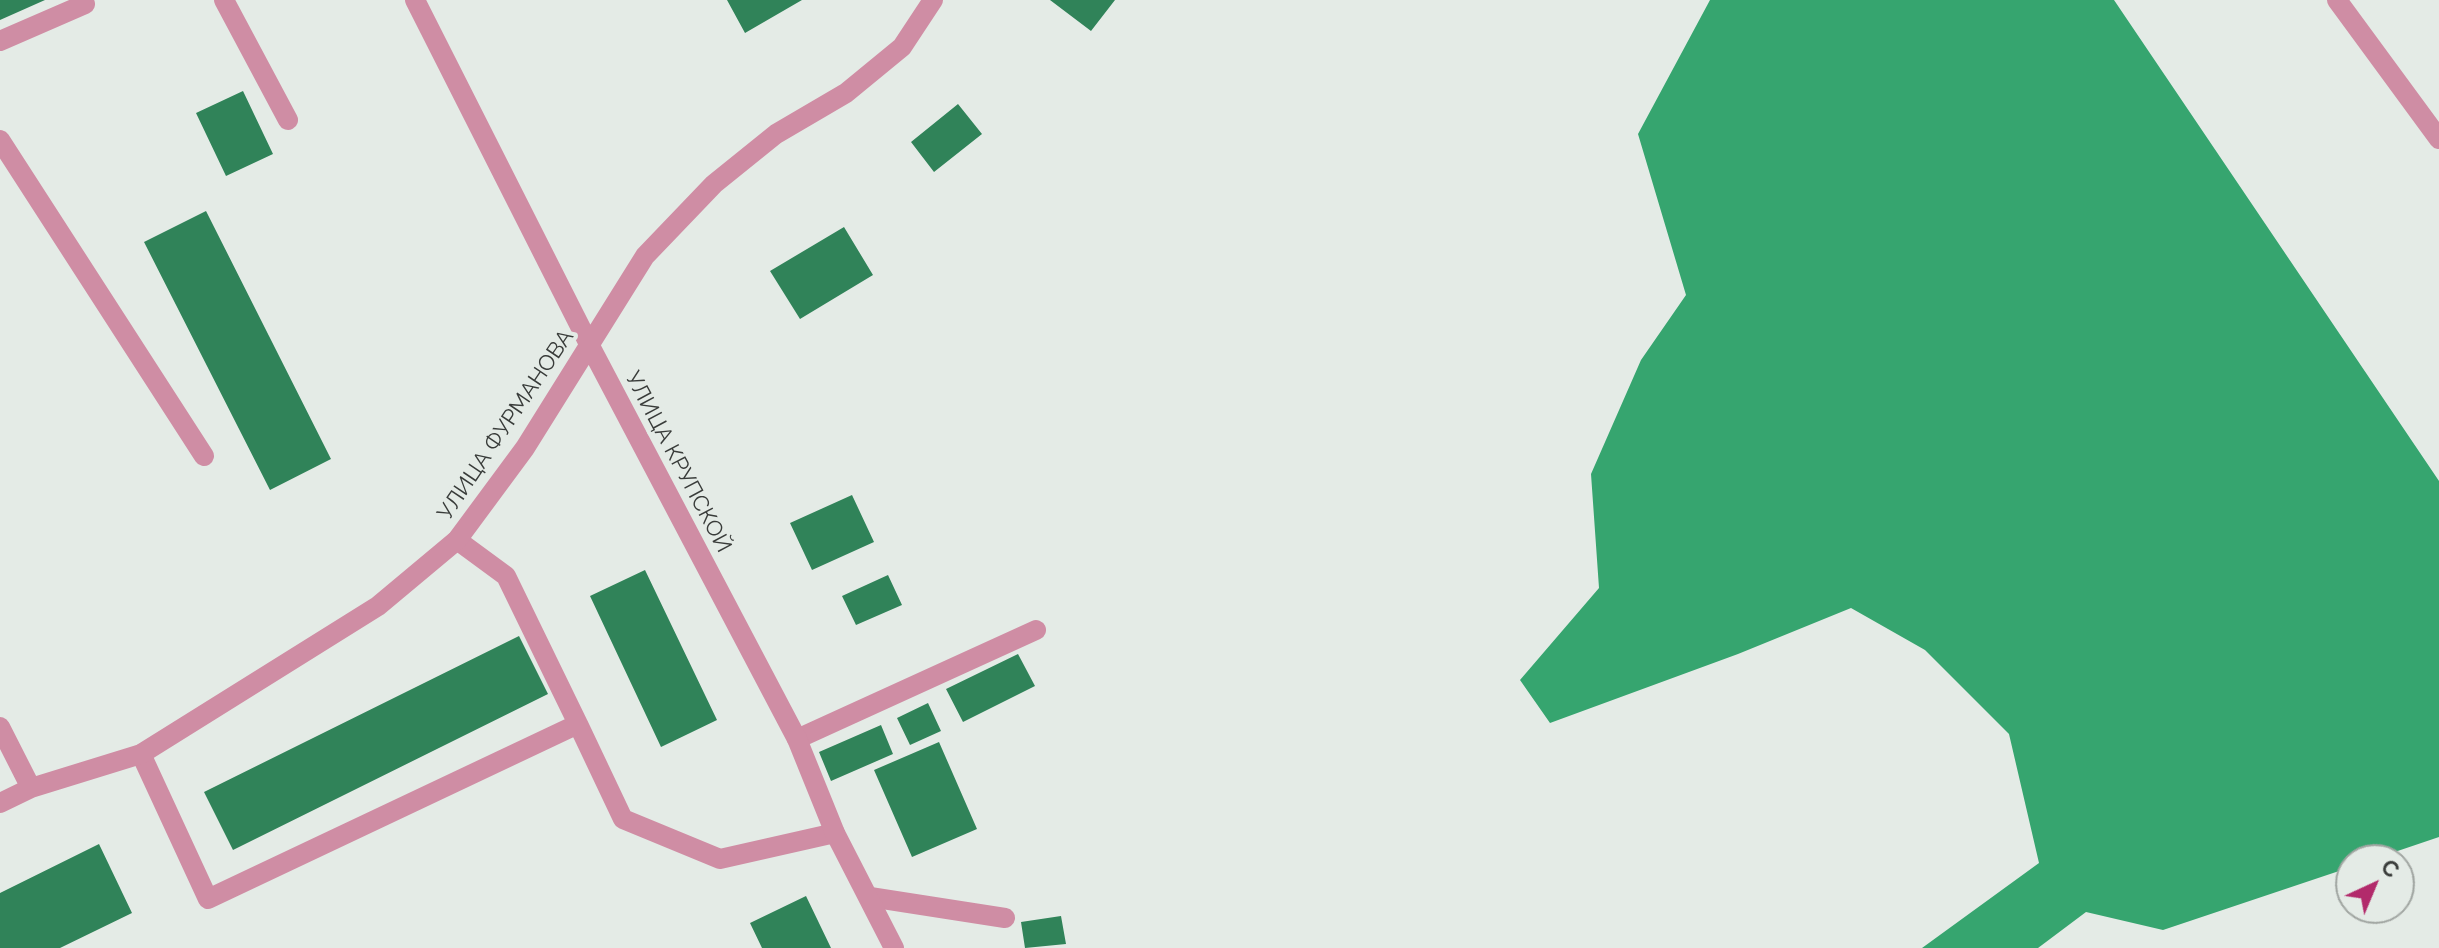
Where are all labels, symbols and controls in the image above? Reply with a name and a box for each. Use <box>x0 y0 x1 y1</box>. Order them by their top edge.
street label: УЛИЦА ФУРМАНОВА <box>432 325 580 525</box>
street label: УЛИЦА КРУПСКОЙ <box>619 367 737 557</box>
north arrow <box>2335 844 2415 924</box>
text: С <box>2376 854 2405 883</box>

